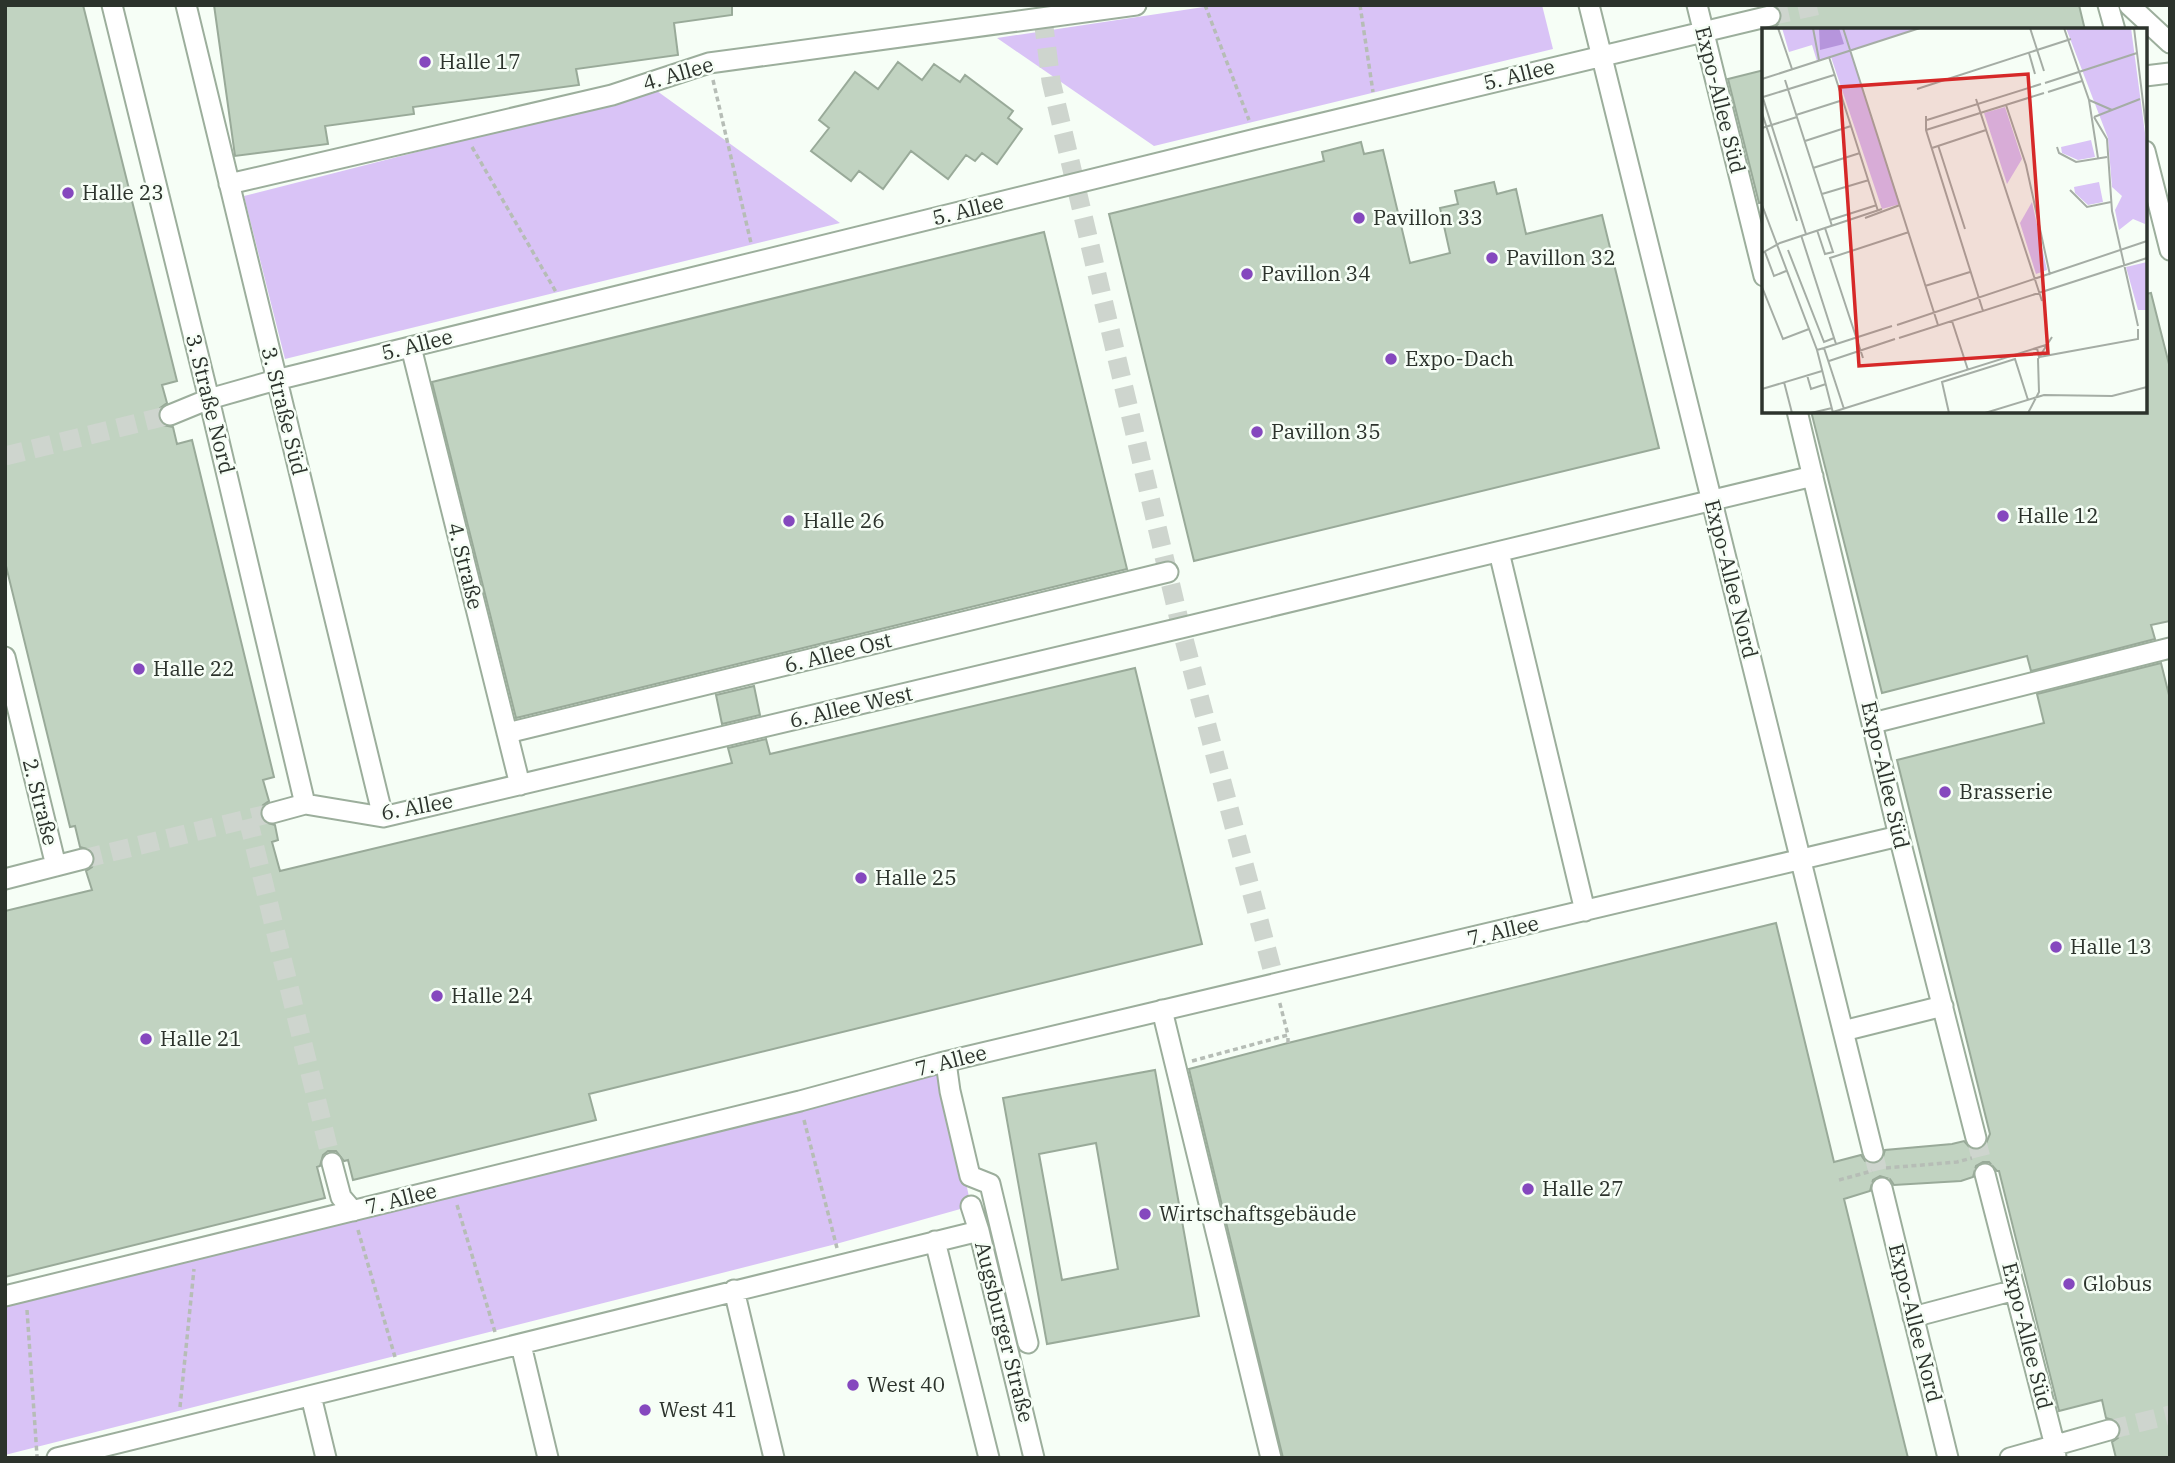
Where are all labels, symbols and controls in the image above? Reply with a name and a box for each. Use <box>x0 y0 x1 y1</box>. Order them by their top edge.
street label: Expo-Allee Süd <box>1689 23 1753 176</box>
inset map <box>1762 28 2147 413</box>
place label: Halle 17 <box>439 47 521 75</box>
street label: 4. Allee <box>639 50 716 96</box>
street label: 5. Allee <box>1480 52 1557 96</box>
marker: Halle 17 <box>417 54 433 70</box>
place label: Halle 23 <box>82 178 164 206</box>
marker: Halle 23 <box>60 185 76 201</box>
street label: 5. Allee <box>929 187 1006 231</box>
place label: Pavillon 33 <box>1373 203 1483 231</box>
marker: Pavillon 33 <box>1351 210 1367 226</box>
place label: Pavillon 32 <box>1506 243 1616 271</box>
marker: Pavillon 32 <box>1484 250 1500 266</box>
place label: Pavillon 34 <box>1261 259 1371 287</box>
marker: Pavillon 34 <box>1239 266 1255 282</box>
street label: 5. Allee <box>378 322 455 366</box>
street label: 3. Straße Nord <box>180 331 242 477</box>
street label: 3. Straße Süd <box>255 344 314 478</box>
place label: Expo-Dach <box>1405 344 1514 372</box>
marker: Expo-Dach <box>1383 351 1399 367</box>
place label: Pavillon 35 <box>1271 417 1381 445</box>
marker: Pavillon 35 <box>1249 424 1265 440</box>
street label: Expo-Allee Nord <box>1699 496 1765 661</box>
place label: Halle 12 <box>2017 501 2099 529</box>
place label: Halle 26 <box>803 506 885 534</box>
marker: Halle 12 <box>1995 508 2011 524</box>
marker: Halle 26 <box>781 513 797 529</box>
street label: 4. Straße <box>442 520 490 612</box>
street label: 6. Allee Ost <box>781 625 894 679</box>
place label: Halle 22 <box>153 654 235 682</box>
marker: Halle 22 <box>131 661 147 677</box>
street label: 6. Allee West <box>787 678 915 734</box>
street label: Expo-Allee Süd <box>1855 698 1917 852</box>
street label: 2. Straße <box>17 756 65 848</box>
place label: Brasserie <box>1959 777 2053 805</box>
marker: Brasserie <box>1937 784 1953 800</box>
street label: 6. Allee <box>379 786 455 826</box>
place label: Halle 25 <box>875 863 957 891</box>
marker: Halle 25 <box>853 870 869 886</box>
street label: 7. Allee <box>1464 908 1541 952</box>
place label: Halle 13 <box>2070 932 2152 960</box>
marker: Halle 13 <box>2048 939 2064 955</box>
place label: Halle 24 <box>451 981 533 1009</box>
marker: Halle 24 <box>429 988 445 1004</box>
place label: Halle 21 <box>160 1024 242 1052</box>
marker: Halle 21 <box>138 1031 154 1047</box>
street label: 7. Allee <box>912 1038 989 1082</box>
place label: Halle 27 <box>1542 1174 1624 1202</box>
street label: 7. Allee <box>362 1176 439 1220</box>
marker: Halle 27 <box>1520 1181 1536 1197</box>
place label: Wirtschaftsgebäude <box>1159 1199 1356 1227</box>
marker: Wirtschaftsgebäude <box>1137 1206 1153 1222</box>
street label: Augsburger Straße <box>969 1238 1041 1425</box>
street label: Expo-Allee Nord <box>1883 1240 1949 1405</box>
street label: Expo-Allee Süd <box>1996 1259 2060 1412</box>
place label: Globus <box>2083 1269 2152 1297</box>
marker: Globus <box>2061 1276 2077 1292</box>
place label: West 40 <box>867 1370 945 1398</box>
marker: West 40 <box>845 1377 861 1393</box>
place label: West 41 <box>659 1395 737 1423</box>
marker: West 41 <box>637 1402 653 1418</box>

